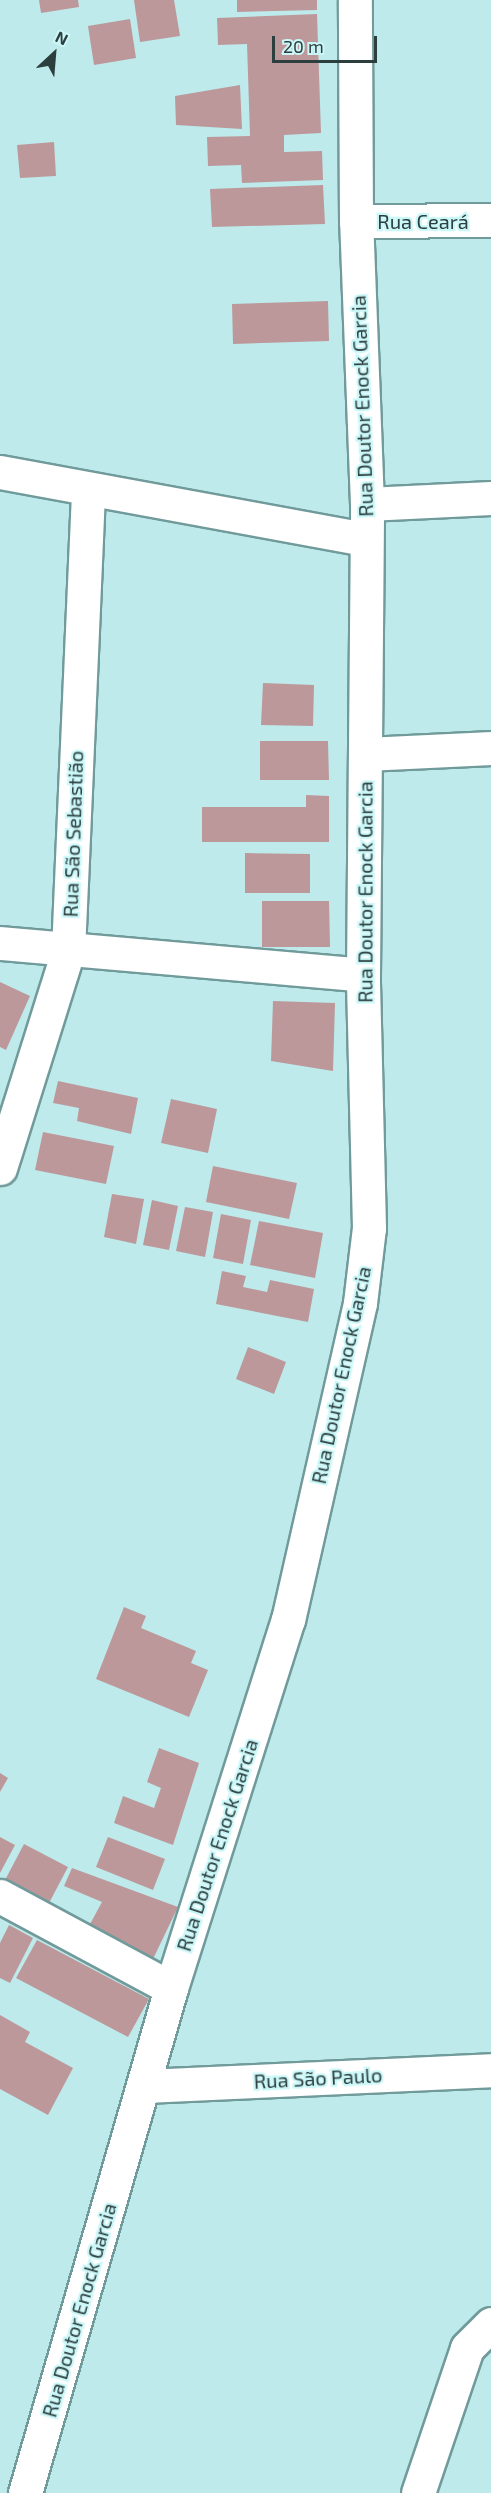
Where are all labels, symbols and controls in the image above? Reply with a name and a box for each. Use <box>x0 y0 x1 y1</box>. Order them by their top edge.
north arrow <box>24 24 84 84</box>
scale bar <box>275 24 380 62</box>
text: N <box>53 26 71 48</box>
text: 20 m <box>283 35 324 57</box>
street label: Rua Ceará <box>377 209 469 233</box>
street label: Rua Doutor Enock Garcia <box>346 294 378 518</box>
street label: Rua São Sebastião <box>58 750 88 918</box>
street label: Rua Doutor Enock Garcia <box>353 781 377 1003</box>
street label: Rua Doutor Enock Garcia <box>306 1264 376 1486</box>
street label: Rua Doutor Enock Garcia <box>171 1736 263 1954</box>
street label: Rua São Paulo <box>253 2063 383 2093</box>
street label: Rua Doutor Enock Garcia <box>37 2200 121 2420</box>

